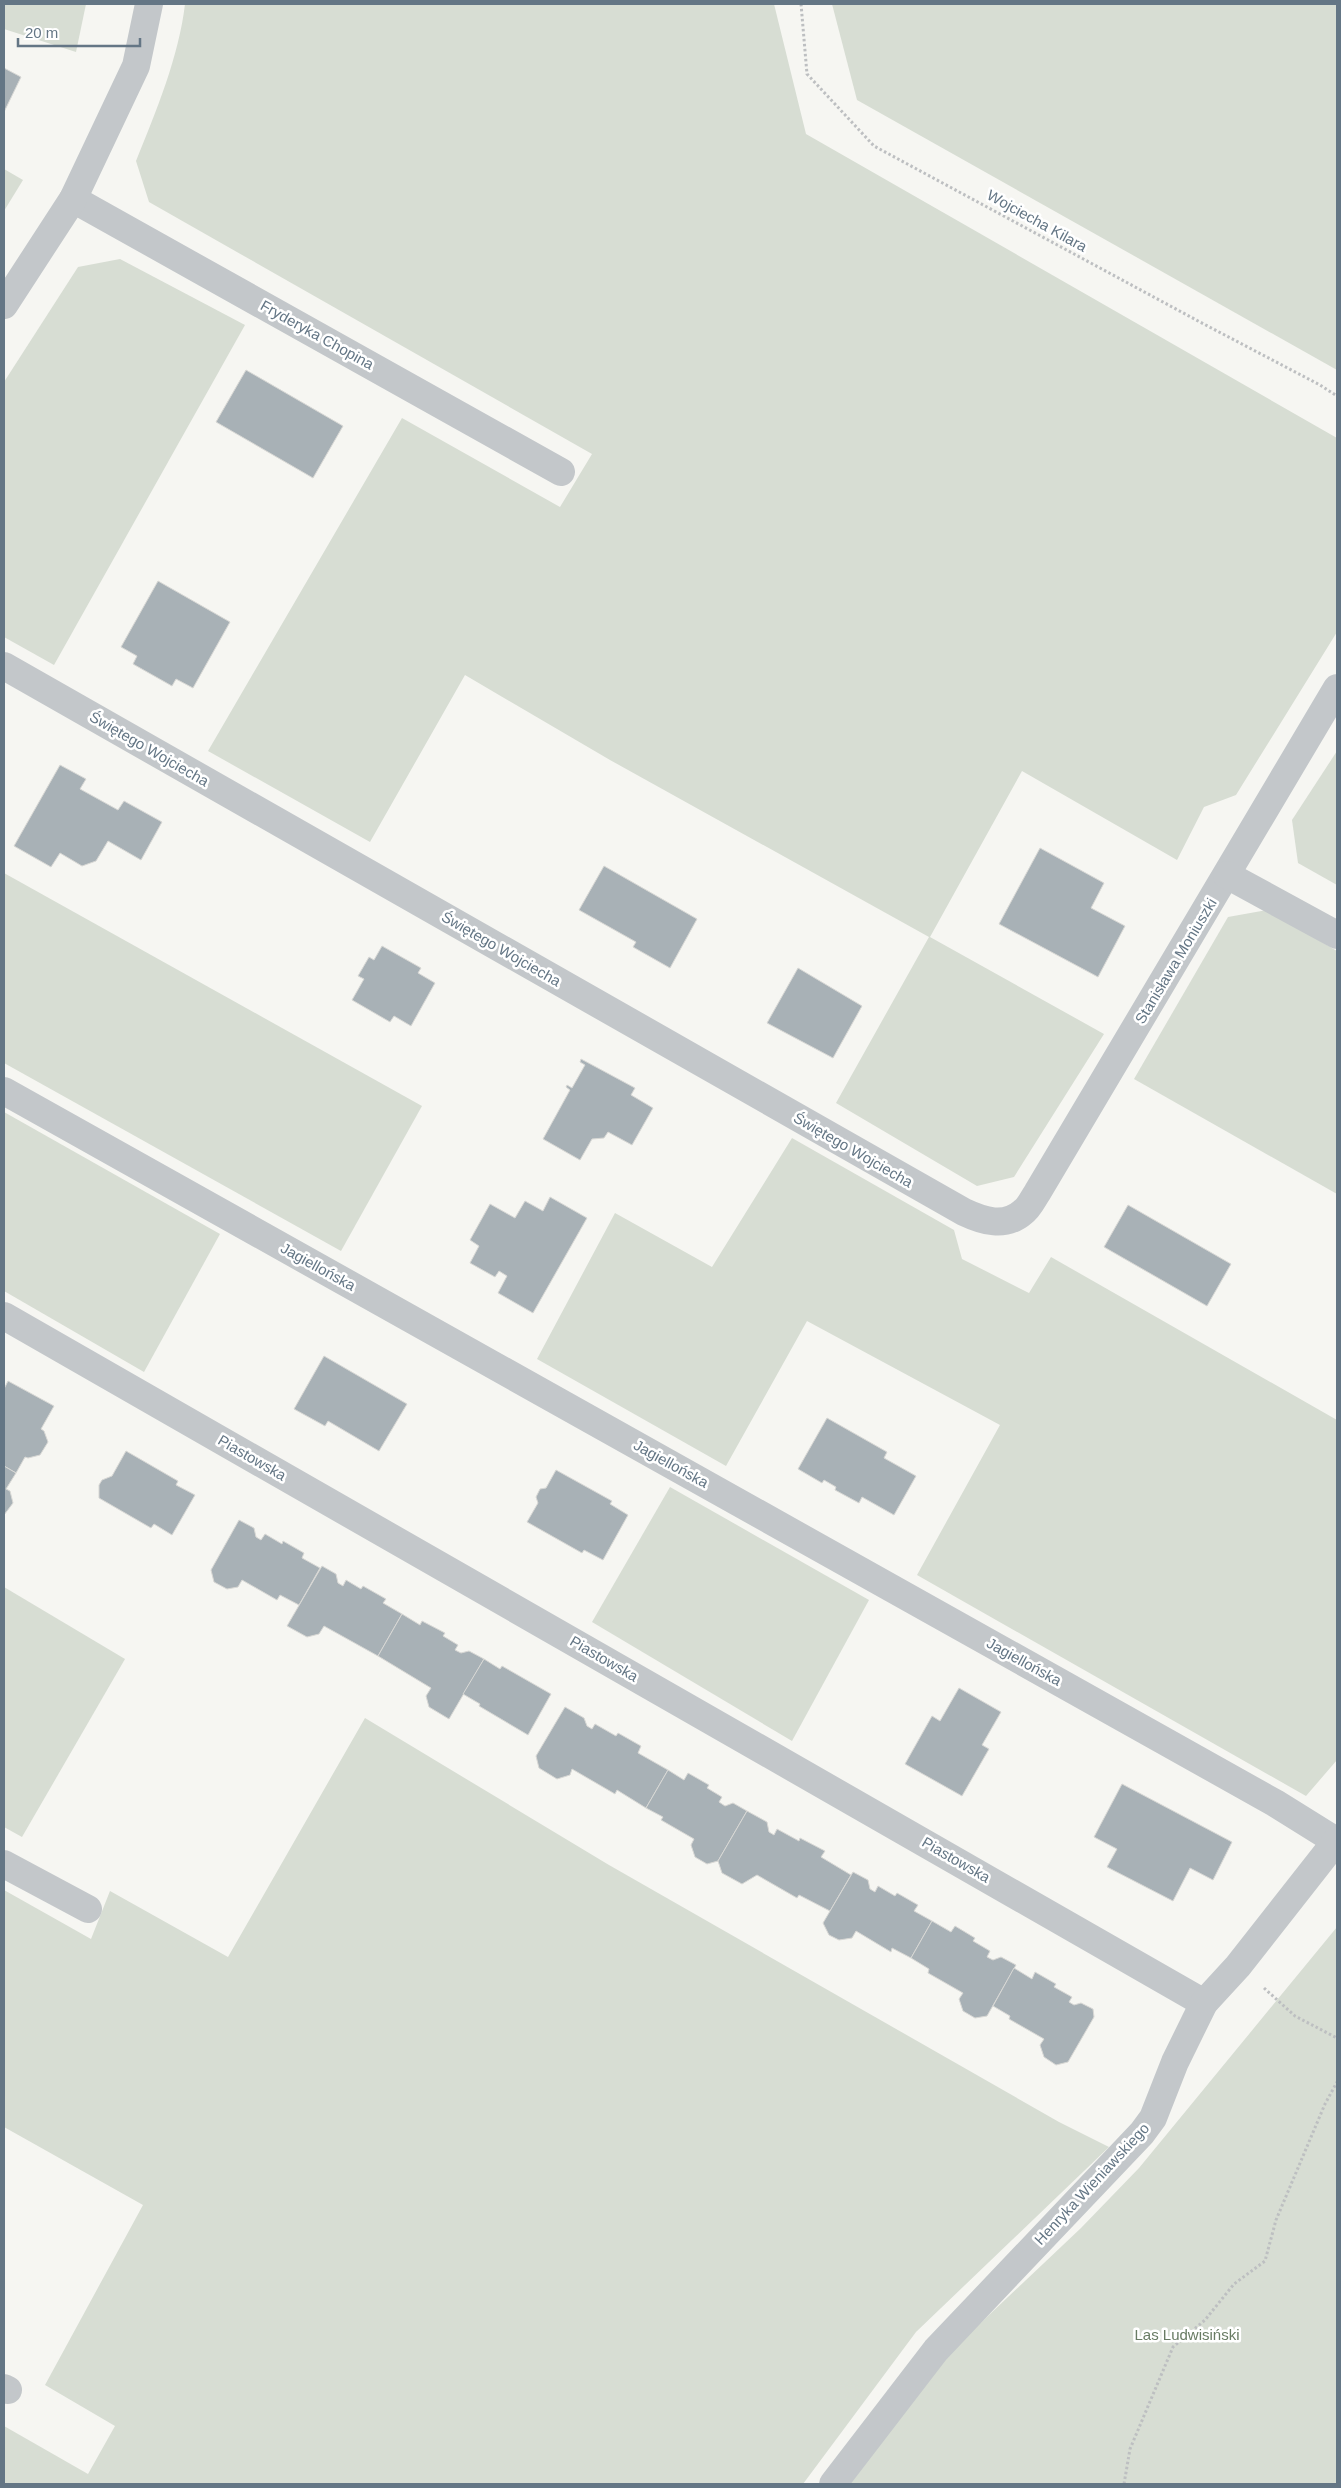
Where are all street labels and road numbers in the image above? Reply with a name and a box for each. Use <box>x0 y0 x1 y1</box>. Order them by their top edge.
street label: Wojciecha Kilara <box>984 186 1091 255</box>
street label: Fryderyka Chopina <box>258 296 377 373</box>
street label: Świętego Wojciecha <box>87 708 212 790</box>
street label: Stanisława Moniuszki <box>1131 895 1220 1027</box>
street label: Świętego Wojciecha <box>439 908 564 990</box>
street label: Świętego Wojciecha <box>791 1109 916 1191</box>
street label: Jagiellońska <box>278 1239 359 1294</box>
street label: Piastowska <box>215 1431 290 1484</box>
street label: Jagiellońska <box>631 1436 712 1491</box>
street label: Piastowska <box>567 1632 642 1685</box>
street label: Jagiellońska <box>984 1634 1065 1689</box>
street label: Piastowska <box>919 1833 994 1886</box>
street label: Henryka Wieniawskiego <box>1031 2119 1152 2248</box>

